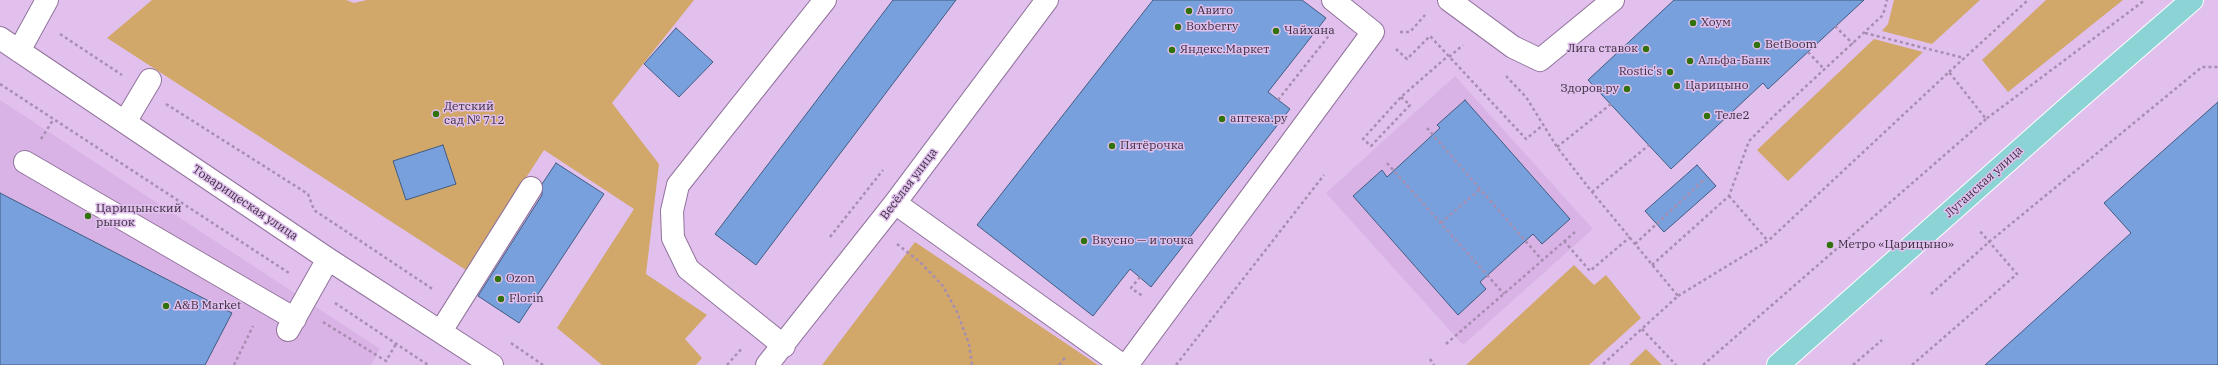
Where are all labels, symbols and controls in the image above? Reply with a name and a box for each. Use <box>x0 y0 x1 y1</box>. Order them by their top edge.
place label: Авито <box>1197 4 1233 18</box>
marker: Авито <box>1184 6 1194 16</box>
place label: Хоум <box>1701 16 1731 30</box>
marker: Хоум <box>1688 18 1698 28</box>
place label: Boxberry <box>1186 20 1238 34</box>
marker: Boxberry <box>1173 22 1183 32</box>
place label: Чайхана <box>1284 24 1335 38</box>
marker: Чайхана <box>1271 26 1281 36</box>
place label: BetBoom <box>1765 38 1817 52</box>
marker: BetBoom <box>1752 40 1762 50</box>
place label: Лига ставок <box>1567 42 1638 56</box>
place label: Яндекс.Маркет <box>1180 43 1270 57</box>
marker: Лига ставок <box>1641 44 1651 54</box>
marker: Яндекс.Маркет <box>1167 45 1177 55</box>
place label: Альфа-Банк <box>1698 54 1770 68</box>
marker: Альфа-Банк <box>1685 56 1695 66</box>
place label: Rostic's <box>1619 65 1662 79</box>
marker: Rostic's <box>1665 67 1675 77</box>
place label: Царицыно <box>1685 79 1748 93</box>
marker: Царицыно <box>1672 81 1682 91</box>
place label: Здоров.ру <box>1561 82 1619 96</box>
marker: Здоров.ру <box>1622 84 1632 94</box>
place label: Детский сад № 712 <box>444 100 505 128</box>
marker: Детский сад № 712 <box>431 109 441 119</box>
place label: Теле2 <box>1715 109 1750 123</box>
marker: Теле2 <box>1702 111 1712 121</box>
place label: аптека.ру <box>1230 112 1287 126</box>
marker: аптека.ру <box>1217 114 1227 124</box>
place label: Пятёрочка <box>1120 139 1184 153</box>
marker: Пятёрочка <box>1107 141 1117 151</box>
street label: Луганская улица <box>1942 143 2026 221</box>
street label: Весёлая улица <box>877 145 941 223</box>
street label: Товарищеская улица <box>189 162 301 244</box>
place label: Царицынский рынок <box>96 202 182 230</box>
marker: Царицынский рынок <box>83 211 93 221</box>
place label: Вкусно — и точка <box>1092 234 1194 248</box>
marker: Вкусно — и точка <box>1079 236 1089 246</box>
place label: Метро «Царицыно» <box>1838 238 1954 252</box>
marker: Метро «Царицыно» <box>1825 240 1835 250</box>
place label: Ozon <box>506 272 535 286</box>
marker: Ozon <box>493 274 503 284</box>
place label: Florin <box>509 292 544 306</box>
marker: Florin <box>496 294 506 304</box>
place label: A&B Market <box>174 299 241 313</box>
marker: A&B Market <box>161 301 171 311</box>

